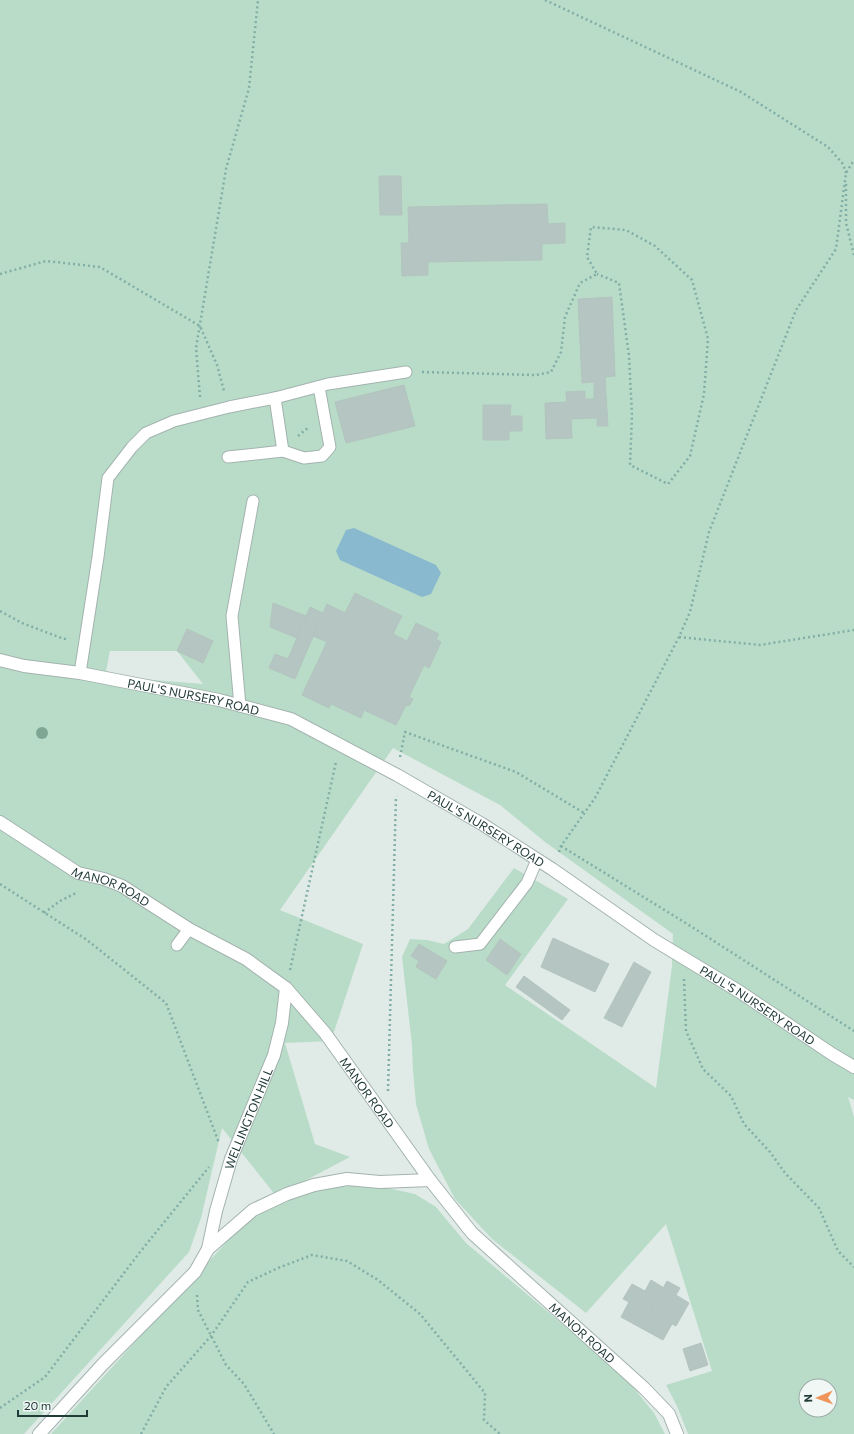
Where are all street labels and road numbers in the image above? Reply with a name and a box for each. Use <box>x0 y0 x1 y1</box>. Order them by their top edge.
street label: PAUL'S NURSERY ROAD <box>126 675 261 717</box>
street label: PAUL'S NURSERY ROAD <box>425 787 547 869</box>
street label: MANOR ROAD <box>69 864 152 909</box>
street label: PAUL'S NURSERY ROAD <box>697 962 818 1048</box>
street label: MANOR ROAD <box>337 1054 397 1130</box>
street label: WELLINGTON HILL <box>221 1065 275 1171</box>
street label: MANOR ROAD <box>547 1299 618 1366</box>

